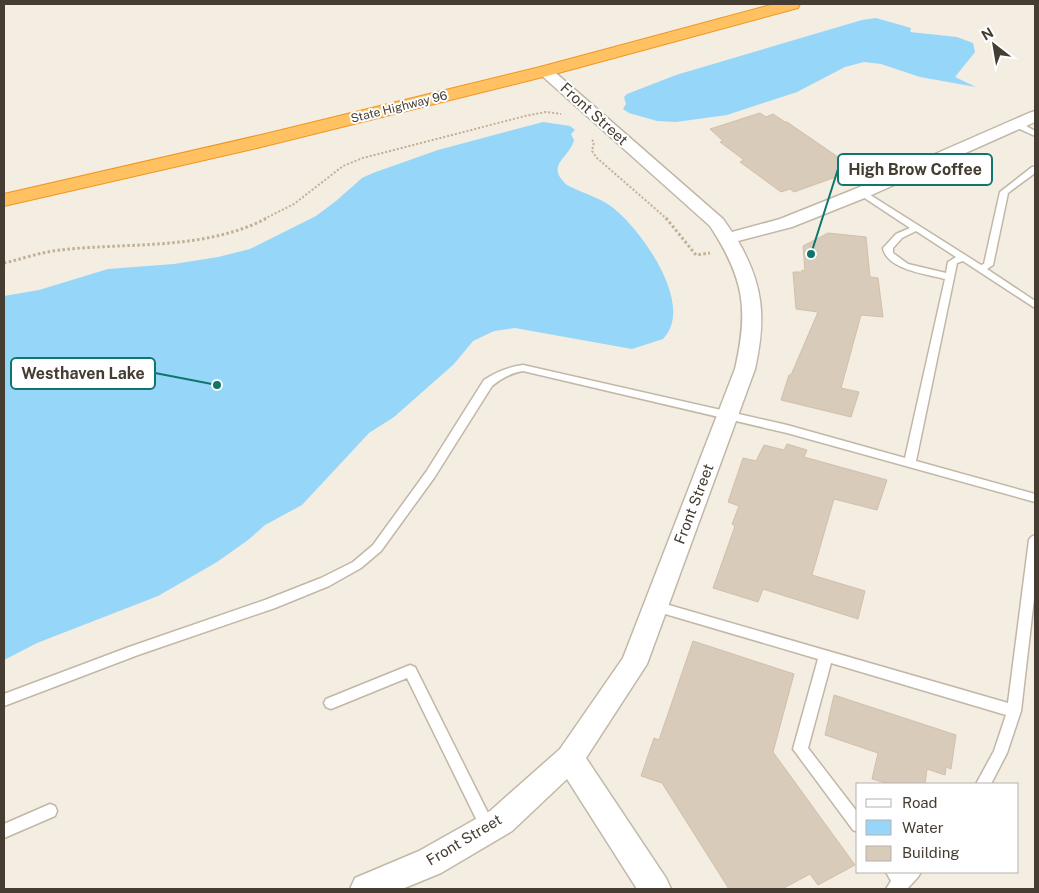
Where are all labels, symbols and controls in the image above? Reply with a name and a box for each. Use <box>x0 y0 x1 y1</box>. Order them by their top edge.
north arrow <box>969 20 1019 70</box>
text: N <box>978 24 996 44</box>
street label: Front Street <box>557 79 632 148</box>
street label: State Highway 96 <box>349 88 449 126</box>
callout: High Brow Coffee <box>838 154 992 185</box>
text: High Brow Coffee <box>848 160 982 179</box>
callout: Westhaven Lake <box>11 358 155 389</box>
text: Westhaven Lake <box>21 364 145 383</box>
street label: Front Street <box>670 461 717 546</box>
legend <box>856 783 1019 873</box>
text: Road <box>902 794 938 811</box>
street label: Front Street <box>423 810 505 869</box>
text: Water <box>902 819 944 836</box>
text: Building <box>902 844 960 861</box>

